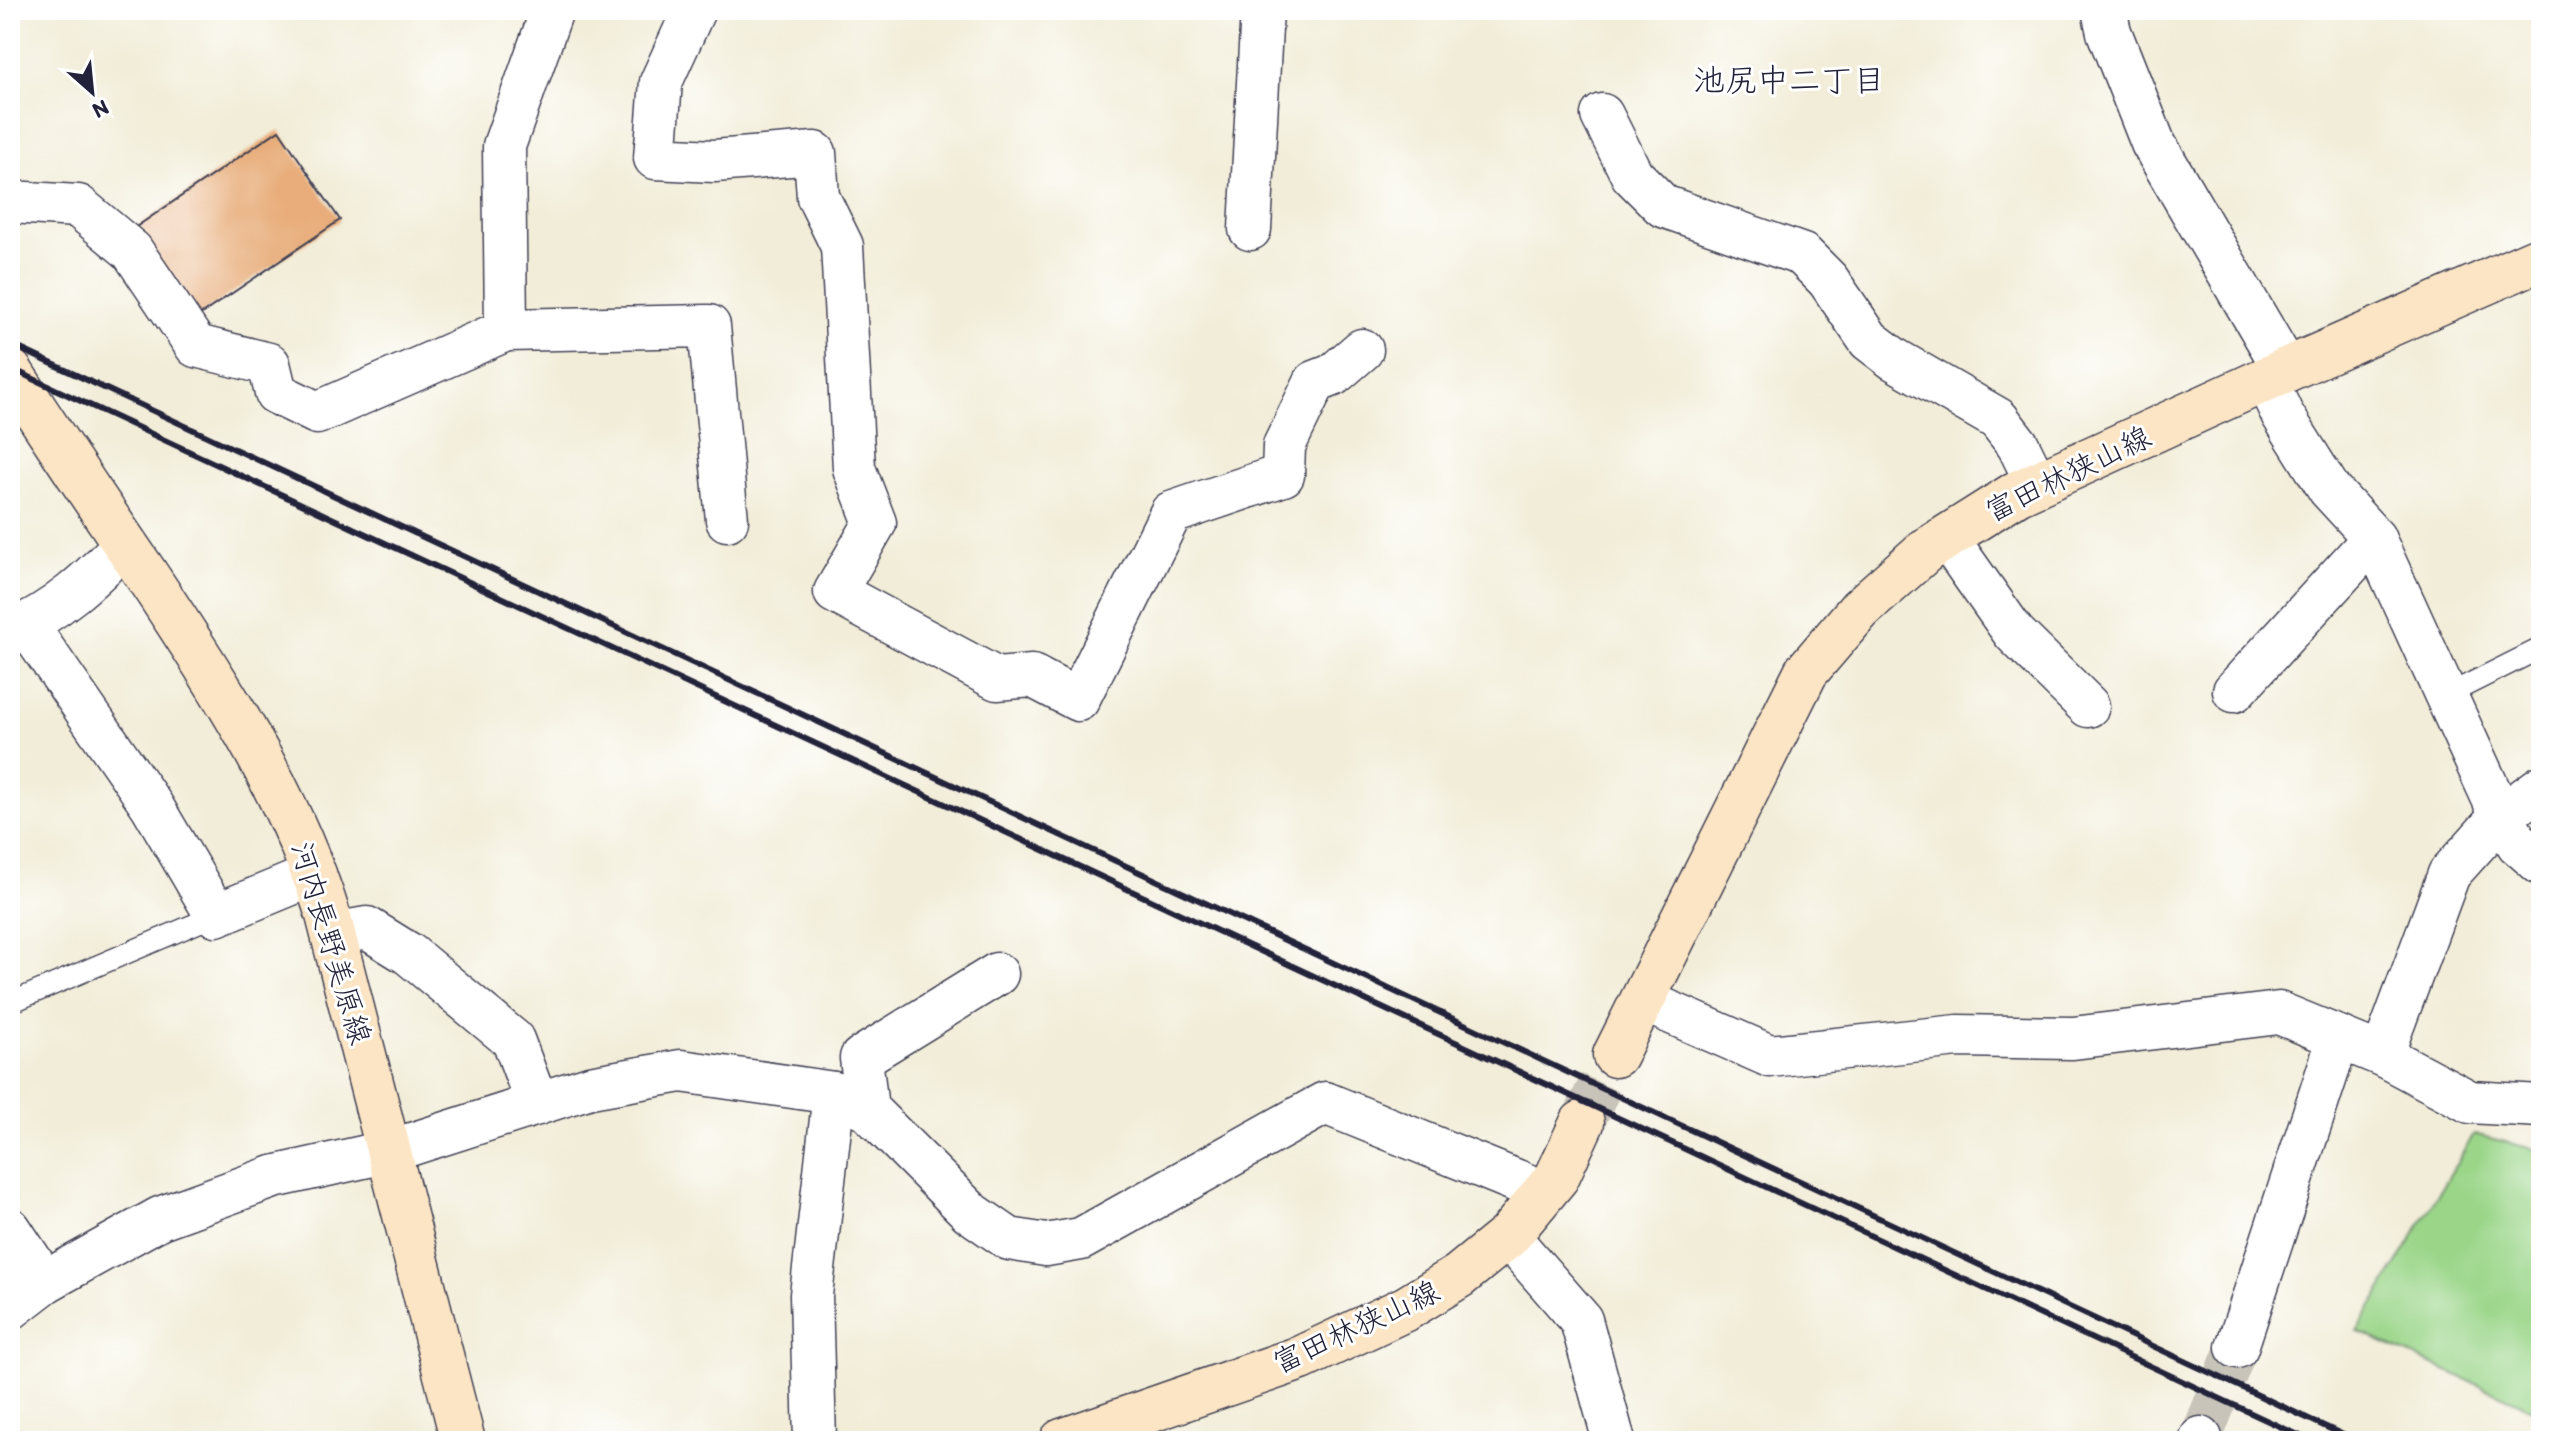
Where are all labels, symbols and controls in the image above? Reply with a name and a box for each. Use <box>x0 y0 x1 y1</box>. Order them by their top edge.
north arrow <box>52 52 132 132</box>
district label: 池尻中二丁目 <box>1693 61 1885 99</box>
text: N <box>88 94 114 125</box>
street label: 富田林狭山線 <box>1979 417 2157 530</box>
street label: 河内長野美原線 <box>283 837 380 1049</box>
street label: 富田林狭山線 <box>1266 1272 1445 1381</box>

